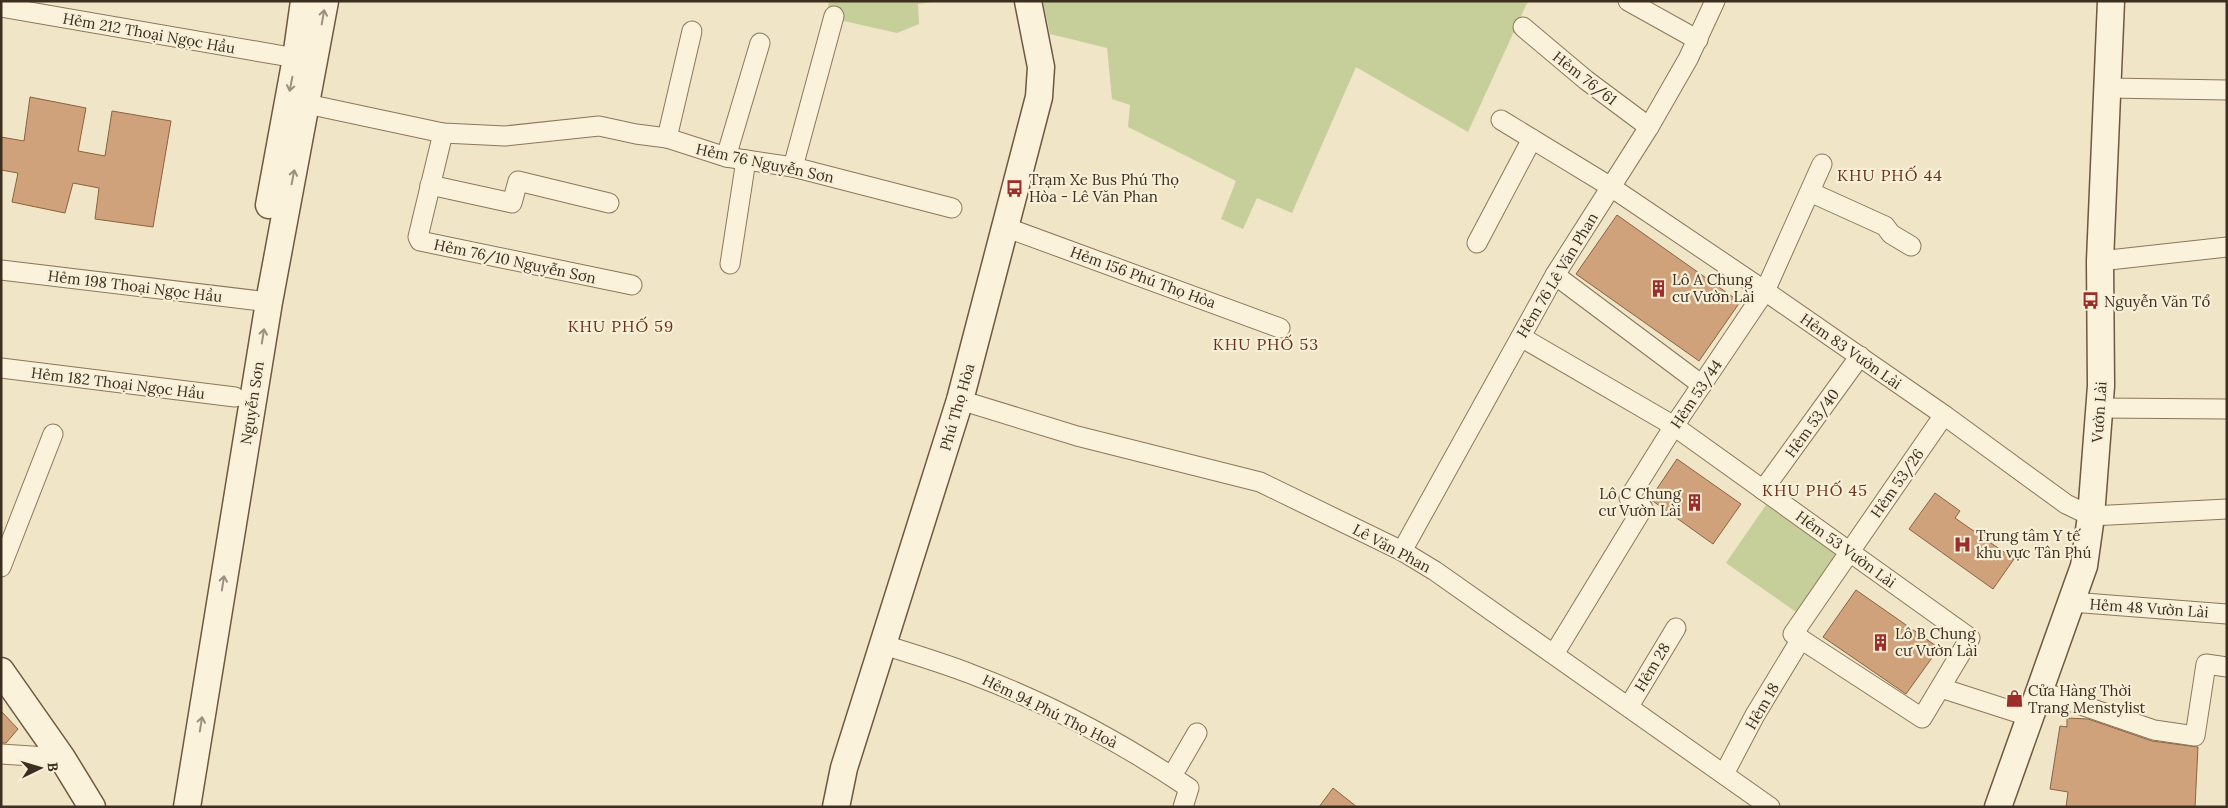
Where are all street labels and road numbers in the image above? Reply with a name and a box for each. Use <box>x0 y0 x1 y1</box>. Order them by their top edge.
street label: Hẻm 212 Thoại Ngọc Hầu <box>61 8 237 58</box>
street label: Hẻm 76/61 <box>1548 47 1621 110</box>
street label: Hẻm 76 Nguyễn Sơn <box>694 139 836 187</box>
street label: Hẻm 76 Lê Văn Phan <box>1512 209 1602 341</box>
street label: Hẻm 76/10 Nguyễn Sơn <box>432 235 598 288</box>
street label: Hẻm 156 Phú Thọ Hòa <box>1068 242 1219 312</box>
street label: Hẻm 198 Thoại Ngọc Hầu <box>47 266 223 306</box>
street label: Hẻm 83 Vườn Lài <box>1797 309 1905 393</box>
street label: Hẻm 53/44 <box>1666 356 1727 433</box>
street label: Nguyễn Sơn <box>236 360 268 446</box>
street label: Phú Thọ Hòa <box>935 361 979 453</box>
street label: Hẻm 182 Thoại Ngọc Hầu <box>30 363 206 403</box>
street label: Vườn Lài <box>2087 381 2111 444</box>
street label: Hẻm 53/40 <box>1781 385 1844 462</box>
street label: Hẻm 53/26 <box>1866 445 1929 522</box>
street label: Hẻm 53 Vườn Lài <box>1792 506 1900 592</box>
street label: Lê Văn Phan <box>1350 519 1434 577</box>
street label: Hẻm 48 Vườn Lài <box>2089 594 2209 622</box>
street label: Hẻm 28 <box>1630 639 1674 695</box>
street label: Hẻm 94 Phú Thọ Hoà <box>979 670 1121 752</box>
street label: Hẻm 18 <box>1741 679 1783 733</box>

